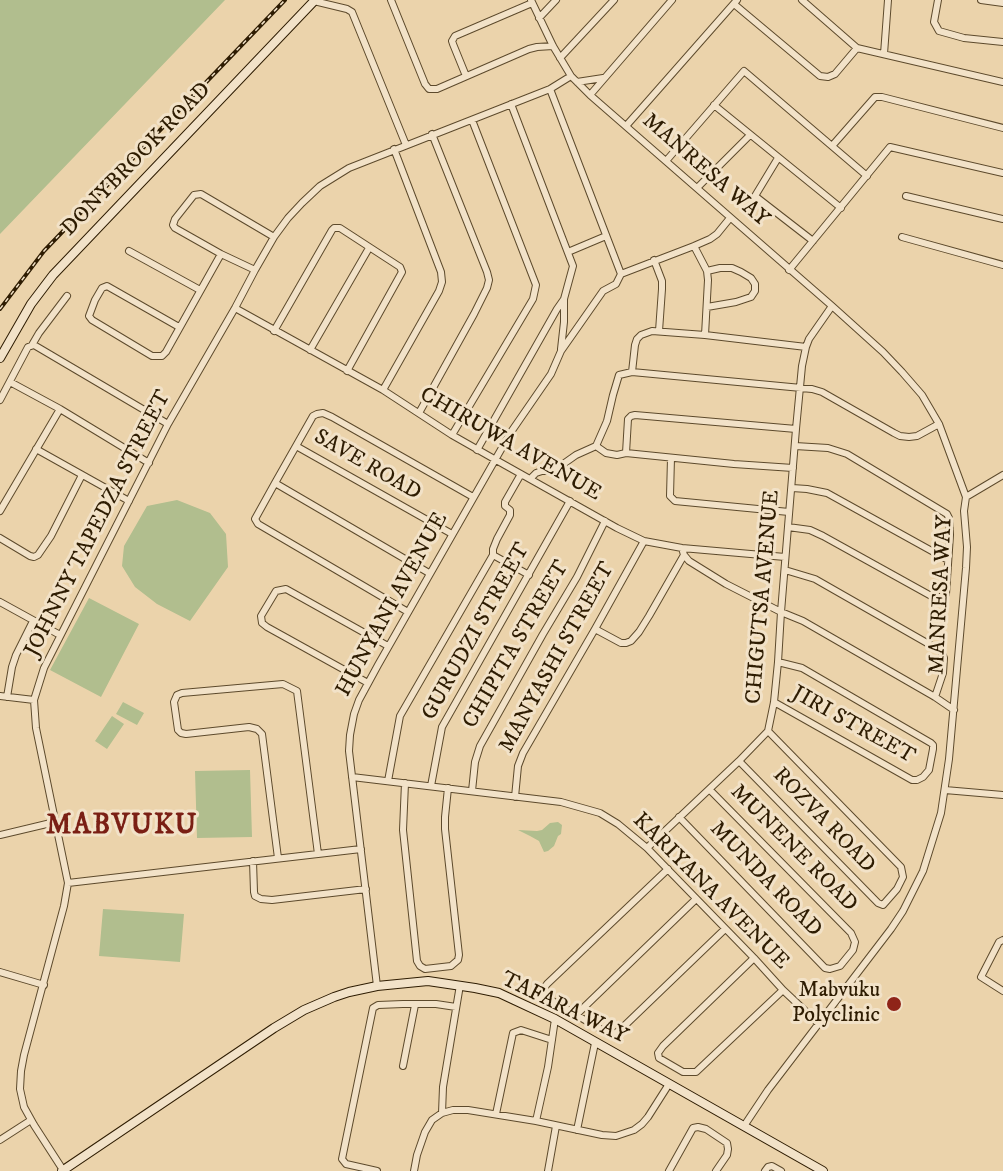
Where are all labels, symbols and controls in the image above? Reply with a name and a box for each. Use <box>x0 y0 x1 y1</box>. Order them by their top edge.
street label: DONYBROOK ROAD <box>57 78 217 242</box>
street label: MANRESA WAY <box>636 109 774 233</box>
street label: CHIRUWA AVENUE <box>415 382 605 508</box>
street label: JOHNNY TAPEDZA STREET <box>20 386 178 662</box>
street label: SAVE ROAD <box>309 425 425 507</box>
street label: CHIGUTSA AVENUE <box>741 489 787 705</box>
street label: HUNYANI AVENUE <box>331 508 455 702</box>
street label: MANRESA WAY <box>925 515 959 675</box>
street label: GURUDZI STREET <box>417 539 537 725</box>
street label: CHIPITA STREET <box>458 556 576 734</box>
street label: MANYASHI STREET <box>495 558 621 758</box>
street label: JIRI STREET <box>787 681 919 771</box>
street label: ROZVA ROAD <box>766 763 880 879</box>
street label: MUNENE ROAD <box>724 780 862 918</box>
street label: KARIYANA AVENUE <box>626 808 794 976</box>
district label: MABVUKU <box>46 810 198 844</box>
street label: MUNDA ROAD <box>703 817 827 943</box>
street label: TAFARA WAY <box>497 967 631 1051</box>
place label: Mabvuku Polyclinic <box>792 978 880 1030</box>
marker: Mabvuku Polyclinic <box>885 995 903 1013</box>

